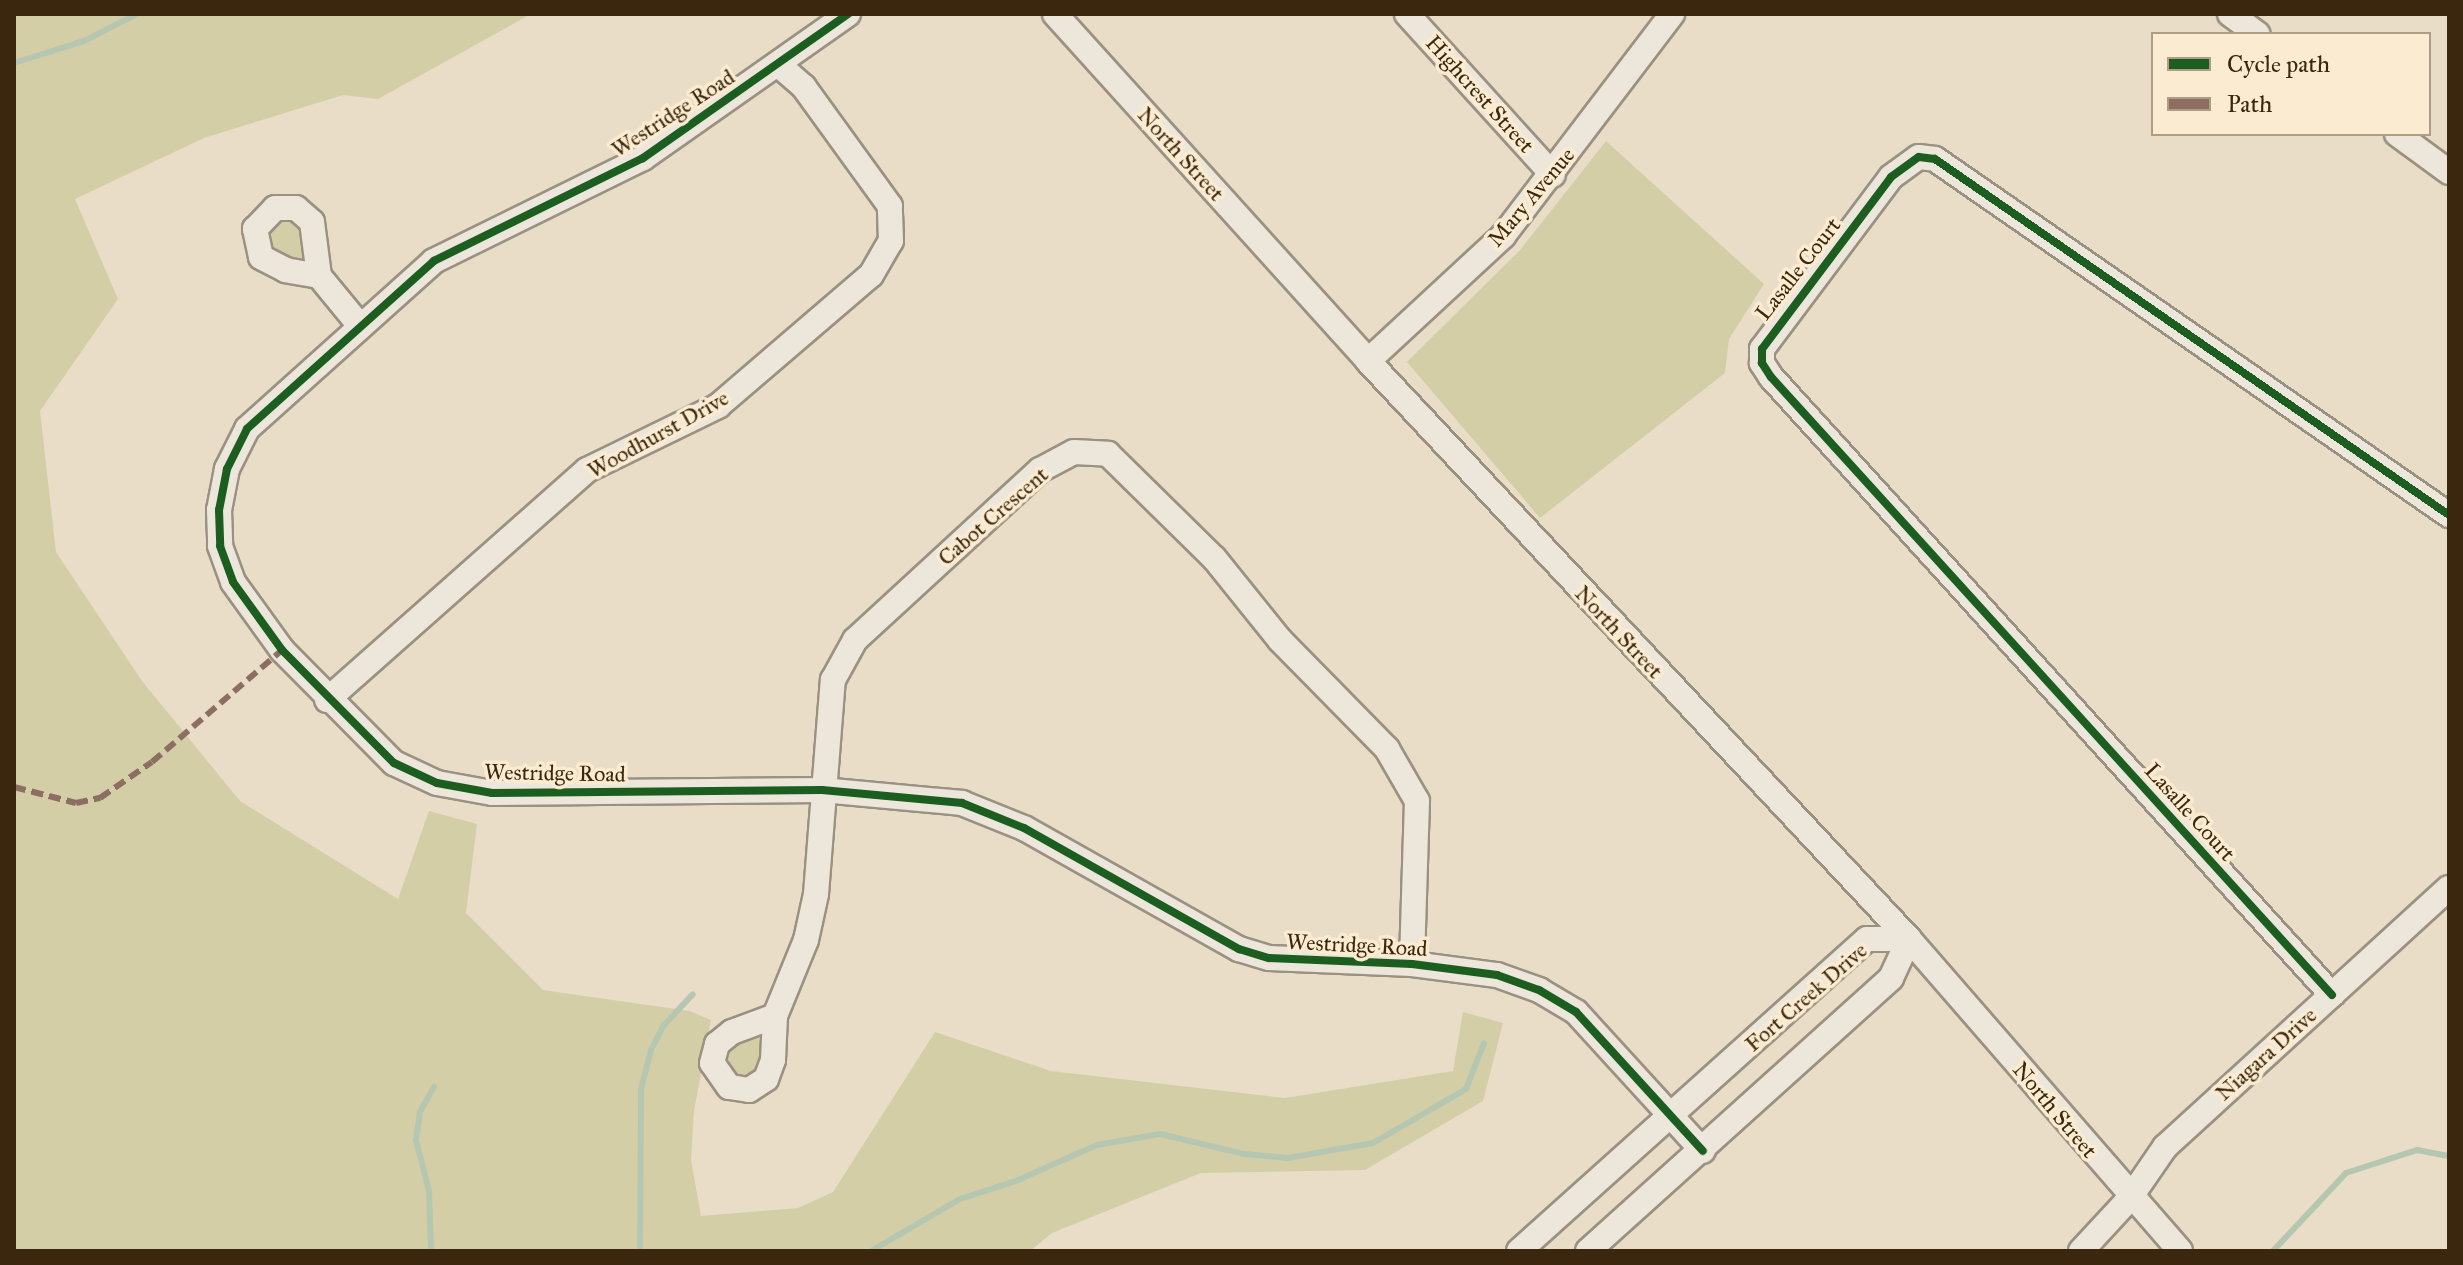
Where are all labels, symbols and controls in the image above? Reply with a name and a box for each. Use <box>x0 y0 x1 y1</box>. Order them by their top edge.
street label: Highcrest Street <box>1420 30 1540 158</box>
legend <box>2151 32 2431 136</box>
text: Cycle path <box>2227 49 2330 79</box>
street label: Westridge Road <box>607 63 739 163</box>
text: Path <box>2227 89 2272 119</box>
street label: North Street <box>1132 102 1230 206</box>
street label: Mary Avenue <box>1482 142 1580 252</box>
street label: Lasalle Court <box>1750 213 1846 325</box>
street label: Woodhurst Drive <box>583 384 733 484</box>
street label: Cabot Crescent <box>933 461 1053 571</box>
street label: North Street <box>1569 580 1669 684</box>
street label: Lasalle Court <box>2139 758 2241 866</box>
street label: Westridge Road <box>484 759 626 787</box>
street label: Westridge Road <box>1286 928 1428 962</box>
street label: Fort Creek Drive <box>1740 937 1872 1057</box>
street label: Niagara Drive <box>2210 1002 2322 1106</box>
street label: North Street <box>2007 1057 2103 1163</box>

